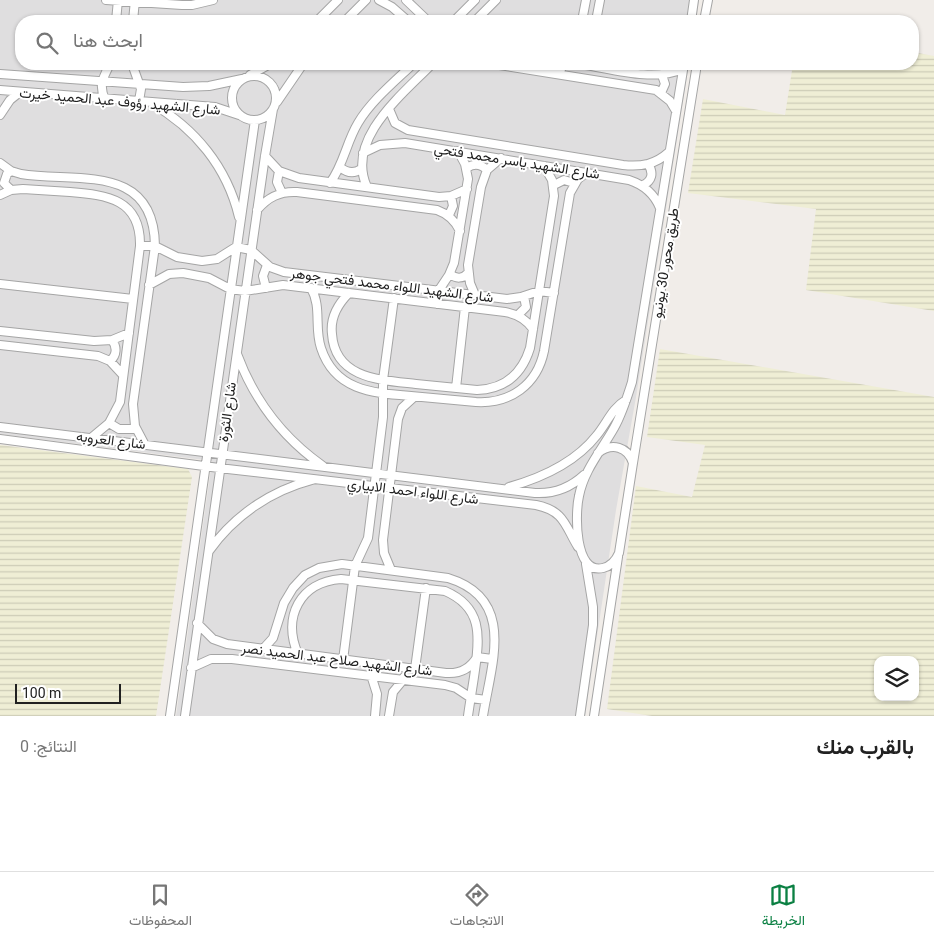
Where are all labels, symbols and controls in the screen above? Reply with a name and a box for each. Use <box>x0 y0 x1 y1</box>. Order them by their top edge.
search box <box>15 15 919 70</box>
icon: search <box>33 29 61 57</box>
text: ابحث هنا <box>73 29 143 52</box>
street label: شارع الشهيد رؤوف عبد الحميد خيرت <box>19 84 221 121</box>
street label: شارع الشهيد ياسر محمد فتحي <box>432 140 601 186</box>
street label: طريق محور 30 يونيو <box>648 207 683 319</box>
street label: شارع الشهيد اللواء محمد فتحي جوهر <box>288 264 494 309</box>
street label: شارع الثورة <box>215 381 242 443</box>
street label: شارع العروبه <box>75 428 147 455</box>
street label: شارع اللواء احمد الابياري <box>346 475 480 511</box>
street label: شارع الشهيد صلاح عبد الحميد نصر <box>239 639 433 682</box>
map controls <box>874 656 919 701</box>
button: layers <box>874 656 919 701</box>
scale bar <box>15 681 121 704</box>
text: 100 m <box>22 685 61 701</box>
text: بالقرب منك <box>817 735 914 759</box>
text: النتائج: 0 <box>20 737 77 756</box>
tab: المحفوظات <box>129 881 192 933</box>
tab: الاتجاهات <box>450 881 504 933</box>
tab: الخريطة <box>762 881 805 933</box>

